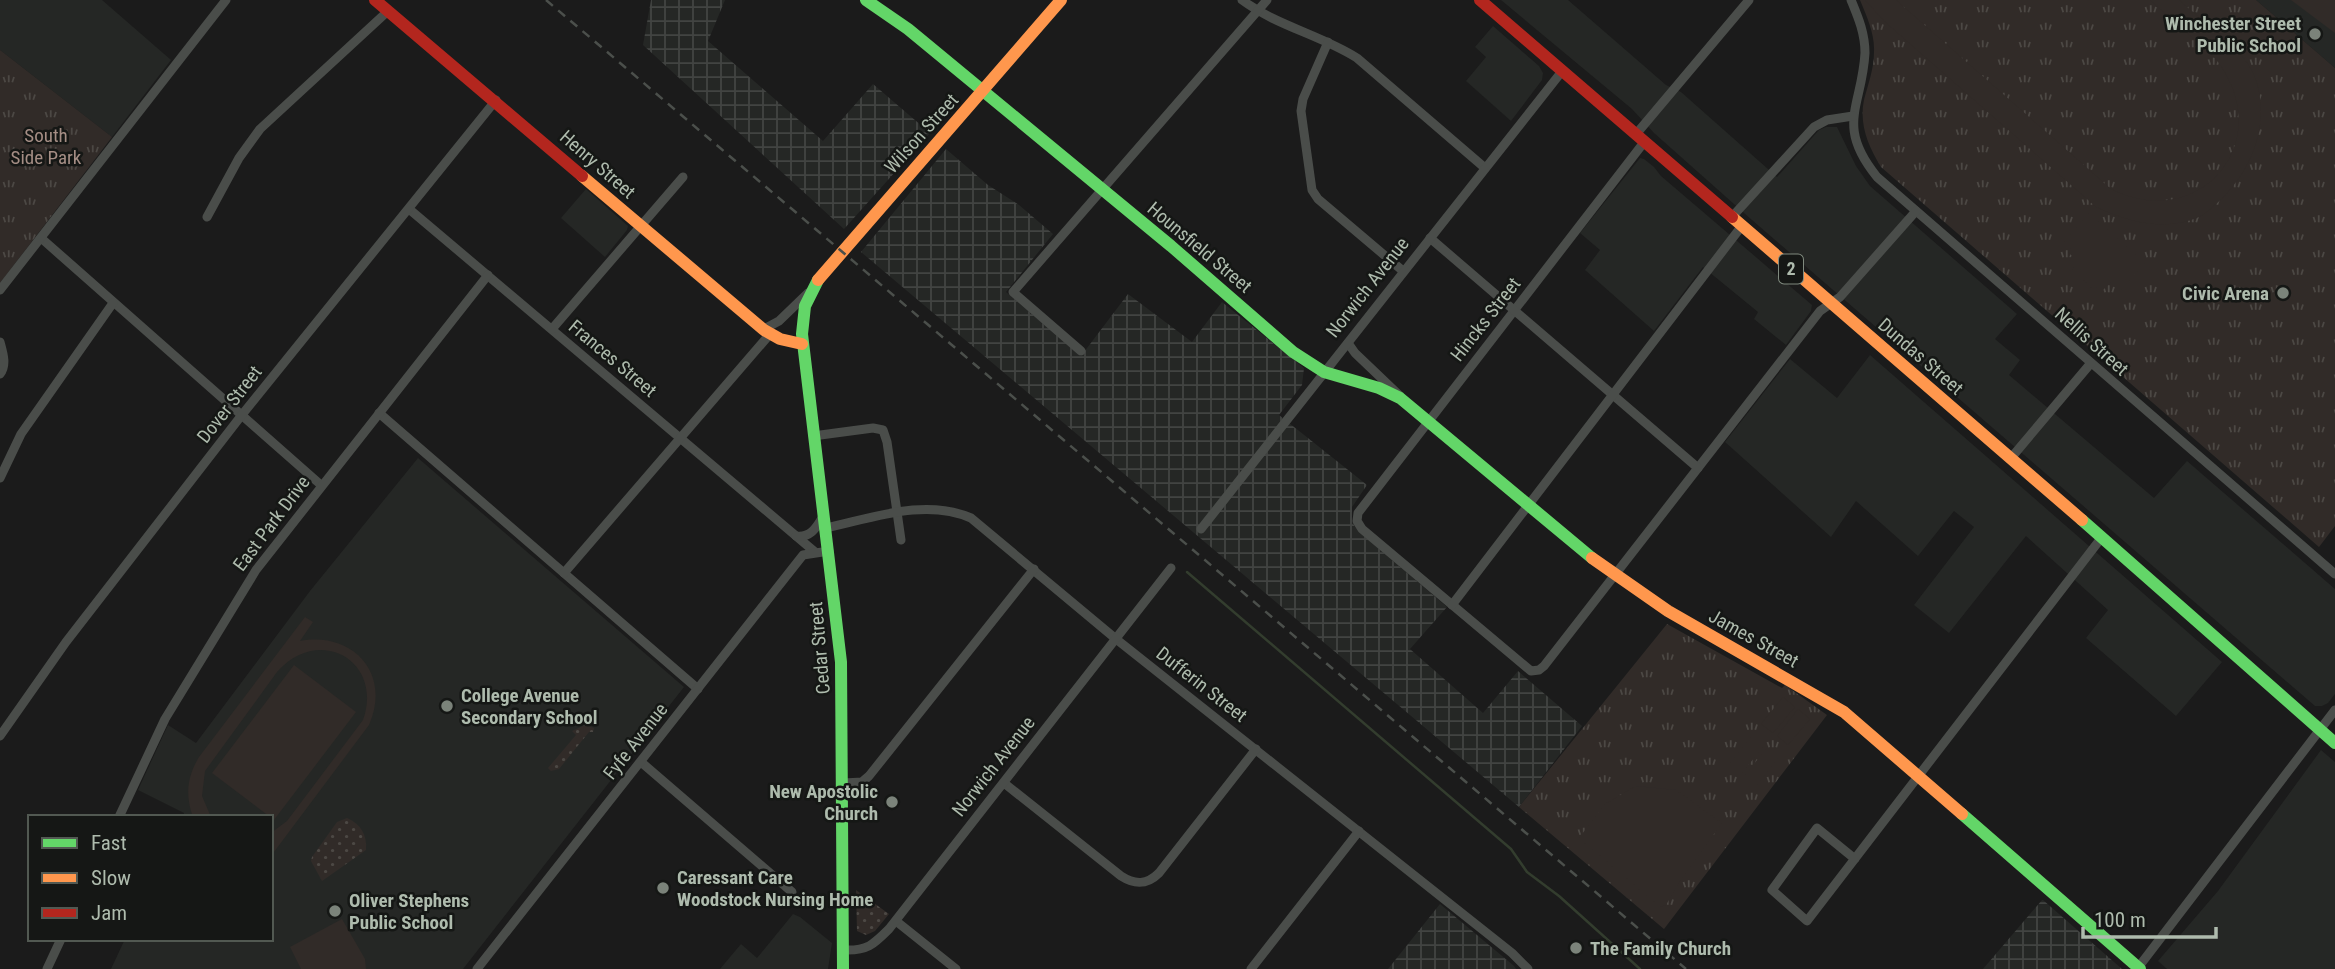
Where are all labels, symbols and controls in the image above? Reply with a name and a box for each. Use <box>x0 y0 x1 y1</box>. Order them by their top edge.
place label: Winchester Street Public School <box>2165 12 2301 57</box>
marker: Winchester Street Public School <box>2307 26 2323 42</box>
street label: Wilson Street <box>880 89 963 178</box>
park label: South Side Park <box>11 124 82 169</box>
street label: Henry Street <box>555 125 640 203</box>
street label: Hounsfield Street <box>1143 197 1257 298</box>
street label: Norwich Avenue <box>1321 232 1414 342</box>
road number: 2 <box>1779 255 1803 284</box>
street label: Hincks Street <box>1445 273 1525 366</box>
place label: Civic Arena <box>2182 282 2269 305</box>
marker: Civic Arena <box>2275 285 2291 301</box>
street label: Nellis Street <box>2050 302 2133 380</box>
street label: Dundas Street <box>1873 313 1968 400</box>
street label: Frances Street <box>564 315 661 402</box>
street label: Dover Street <box>192 361 267 448</box>
street label: East Park Drive <box>228 471 315 575</box>
street label: Cedar Street <box>804 601 835 695</box>
street label: James Street <box>1705 604 1803 673</box>
street label: Dufferin Street <box>1152 642 1252 727</box>
place label: College Avenue Secondary School <box>461 684 598 729</box>
marker: College Avenue Secondary School <box>439 698 455 714</box>
street label: Fyfe Avenue <box>598 698 672 784</box>
street label: Norwich Avenue <box>947 711 1040 821</box>
place label: New Apostolic Church <box>769 780 878 825</box>
marker: New Apostolic Church <box>884 794 900 810</box>
legend <box>28 815 273 941</box>
text: Fast <box>91 831 127 855</box>
text: Slow <box>91 866 131 890</box>
place label: Caressant Care Woodstock Nursing Home <box>677 866 873 911</box>
marker: Caressant Care Woodstock Nursing Home <box>655 880 671 896</box>
place label: Oliver Stephens Public School <box>349 889 469 934</box>
scale bar <box>2083 895 2216 939</box>
text: Jam <box>91 901 127 925</box>
marker: Oliver Stephens Public School <box>327 903 343 919</box>
text: 100 m <box>2094 908 2146 932</box>
place label: The Family Church <box>1590 937 1731 960</box>
marker: The Family Church <box>1568 940 1584 956</box>

